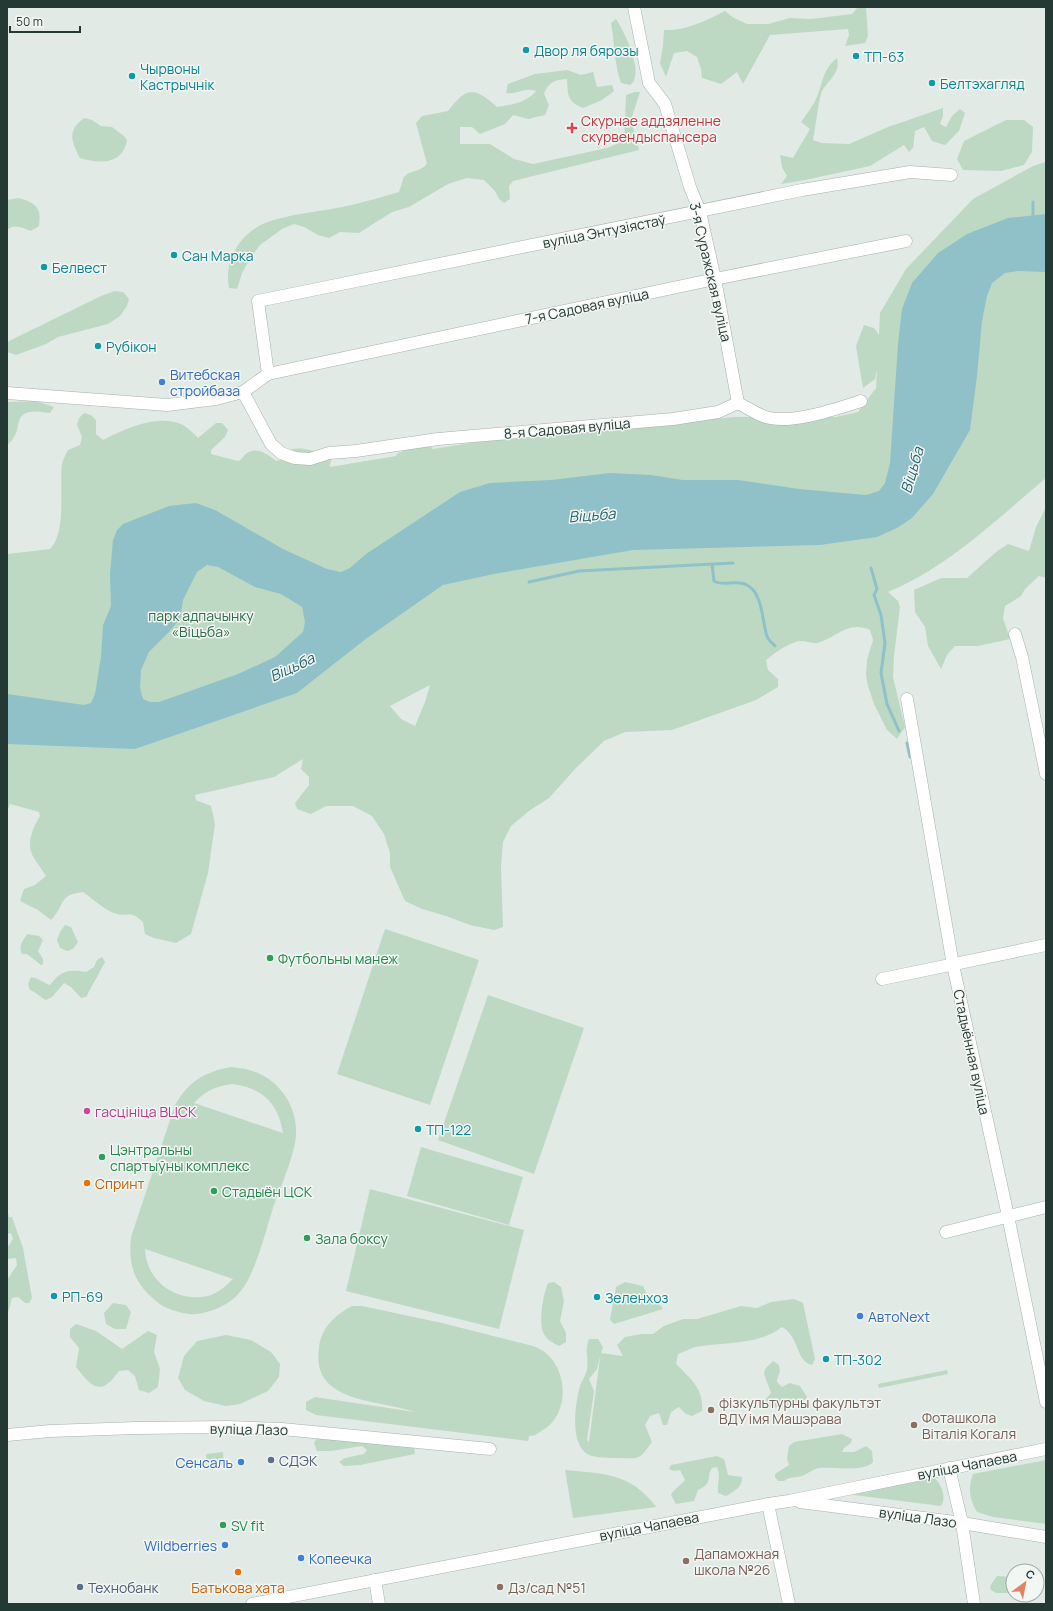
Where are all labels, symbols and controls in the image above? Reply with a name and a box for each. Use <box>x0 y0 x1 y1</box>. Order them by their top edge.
scale bar <box>10 8 80 34</box>
text: 50 m <box>16 13 43 30</box>
place label: Двор ля бярозы <box>534 41 639 60</box>
marker: Двор ля бярозы <box>521 45 531 55</box>
place label: ТП-63 <box>864 47 904 66</box>
marker: ТП-63 <box>851 51 861 61</box>
place label: Чырвоны Кастрычнік <box>140 59 216 94</box>
marker: Чырвоны Кастрычнік <box>127 71 137 81</box>
place label: Белтэхагляд <box>940 74 1025 93</box>
marker: Белтэхагляд <box>927 78 937 88</box>
place label: Скурнае аддзяленне скурвендыспансера <box>581 111 721 146</box>
marker: Скурнае аддзяленне скурвендыспансера <box>566 122 578 134</box>
street label: 3-я Суражская вуліца <box>686 200 736 344</box>
street label: вуліца Энтузіястаў <box>541 210 668 252</box>
place label: Сан Марка <box>182 246 253 265</box>
marker: Сан Марка <box>169 250 179 260</box>
place label: Белвест <box>52 258 107 277</box>
marker: Белвест <box>39 262 49 272</box>
street label: 7-я Садовая вуліца <box>523 284 651 328</box>
place label: Рубікон <box>106 337 157 356</box>
marker: Рубікон <box>93 341 103 351</box>
place label: Витебская стройбаза <box>170 365 240 400</box>
marker: Витебская стройбаза <box>157 377 167 387</box>
street label: 8-я Садовая вуліца <box>503 413 631 443</box>
water label: Віцьба <box>895 444 929 496</box>
water label: Віцьба <box>568 502 617 528</box>
park label: парк адпачынку «Віцьба» <box>148 606 254 641</box>
water label: Віцьба <box>266 647 318 686</box>
place label: Футбольны манеж <box>278 949 398 968</box>
marker: Футбольны манеж <box>265 953 275 963</box>
street label: Стадыённая вуліца <box>949 988 995 1116</box>
place label: гасцініца ВЦСК <box>95 1102 197 1121</box>
marker: гасцініца ВЦСК <box>82 1106 92 1116</box>
place label: ТП-122 <box>426 1120 471 1139</box>
marker: ТП-122 <box>413 1124 423 1134</box>
place label: Цэнтральны спартыўны комплекс <box>110 1140 250 1175</box>
marker: Цэнтральны спартыўны комплекс <box>97 1152 107 1162</box>
place label: Спринт <box>95 1174 145 1193</box>
marker: Спринт <box>82 1178 92 1188</box>
place label: Стадыён ЦСК <box>222 1182 313 1201</box>
marker: Стадыён ЦСК <box>209 1186 219 1196</box>
place label: Зала боксу <box>315 1229 388 1248</box>
marker: Зала боксу <box>302 1233 312 1243</box>
place label: РП-69 <box>62 1287 103 1306</box>
place label: Зеленхоз <box>605 1288 668 1307</box>
marker: РП-69 <box>49 1291 59 1301</box>
marker: Зеленхоз <box>592 1292 602 1302</box>
place label: АвтоNext <box>868 1307 930 1326</box>
marker: АвтоNext <box>855 1311 865 1321</box>
place label: ТП-302 <box>834 1350 882 1369</box>
marker: ТП-302 <box>821 1354 831 1364</box>
place label: фізкультурны факультэт ВДУ імя Машэрава <box>719 1393 881 1428</box>
marker: фізкультурны факультэт ВДУ імя Машэрава <box>706 1405 716 1415</box>
place label: Фоташкола Віталія Когаля <box>922 1408 1016 1443</box>
street label: вуліца Лазо <box>210 1419 288 1439</box>
marker: Фоташкола Віталія Когаля <box>909 1420 919 1430</box>
street label: вуліца Чапаева <box>916 1446 1018 1484</box>
place label: СДЭК <box>279 1451 318 1470</box>
place label: Сенсаль <box>176 1453 233 1472</box>
marker: СДЭК <box>266 1455 276 1465</box>
marker: Сенсаль <box>236 1457 246 1467</box>
street label: вуліца Лазо <box>878 1502 958 1532</box>
street label: вуліца Чапаева <box>598 1507 700 1545</box>
place label: SV fit <box>231 1516 265 1535</box>
marker: SV fit <box>218 1520 228 1530</box>
place label: Wildberries <box>144 1536 217 1555</box>
marker: Wildberries <box>220 1540 230 1550</box>
place label: Дапаможная школа №26 <box>694 1544 779 1579</box>
place label: Копеечка <box>309 1549 372 1568</box>
marker: Копеечка <box>296 1553 306 1563</box>
marker: Дапаможная школа №26 <box>681 1556 691 1566</box>
north arrow <box>1005 1563 1045 1603</box>
text: С <box>1023 1566 1038 1583</box>
marker: Батькова хата <box>233 1567 243 1577</box>
place label: Технобанк <box>88 1578 159 1597</box>
place label: Батькова хата <box>191 1578 285 1597</box>
place label: Дз/сад №51 <box>508 1578 586 1597</box>
marker: Технобанк <box>75 1582 85 1592</box>
marker: Дз/сад №51 <box>495 1582 505 1592</box>

